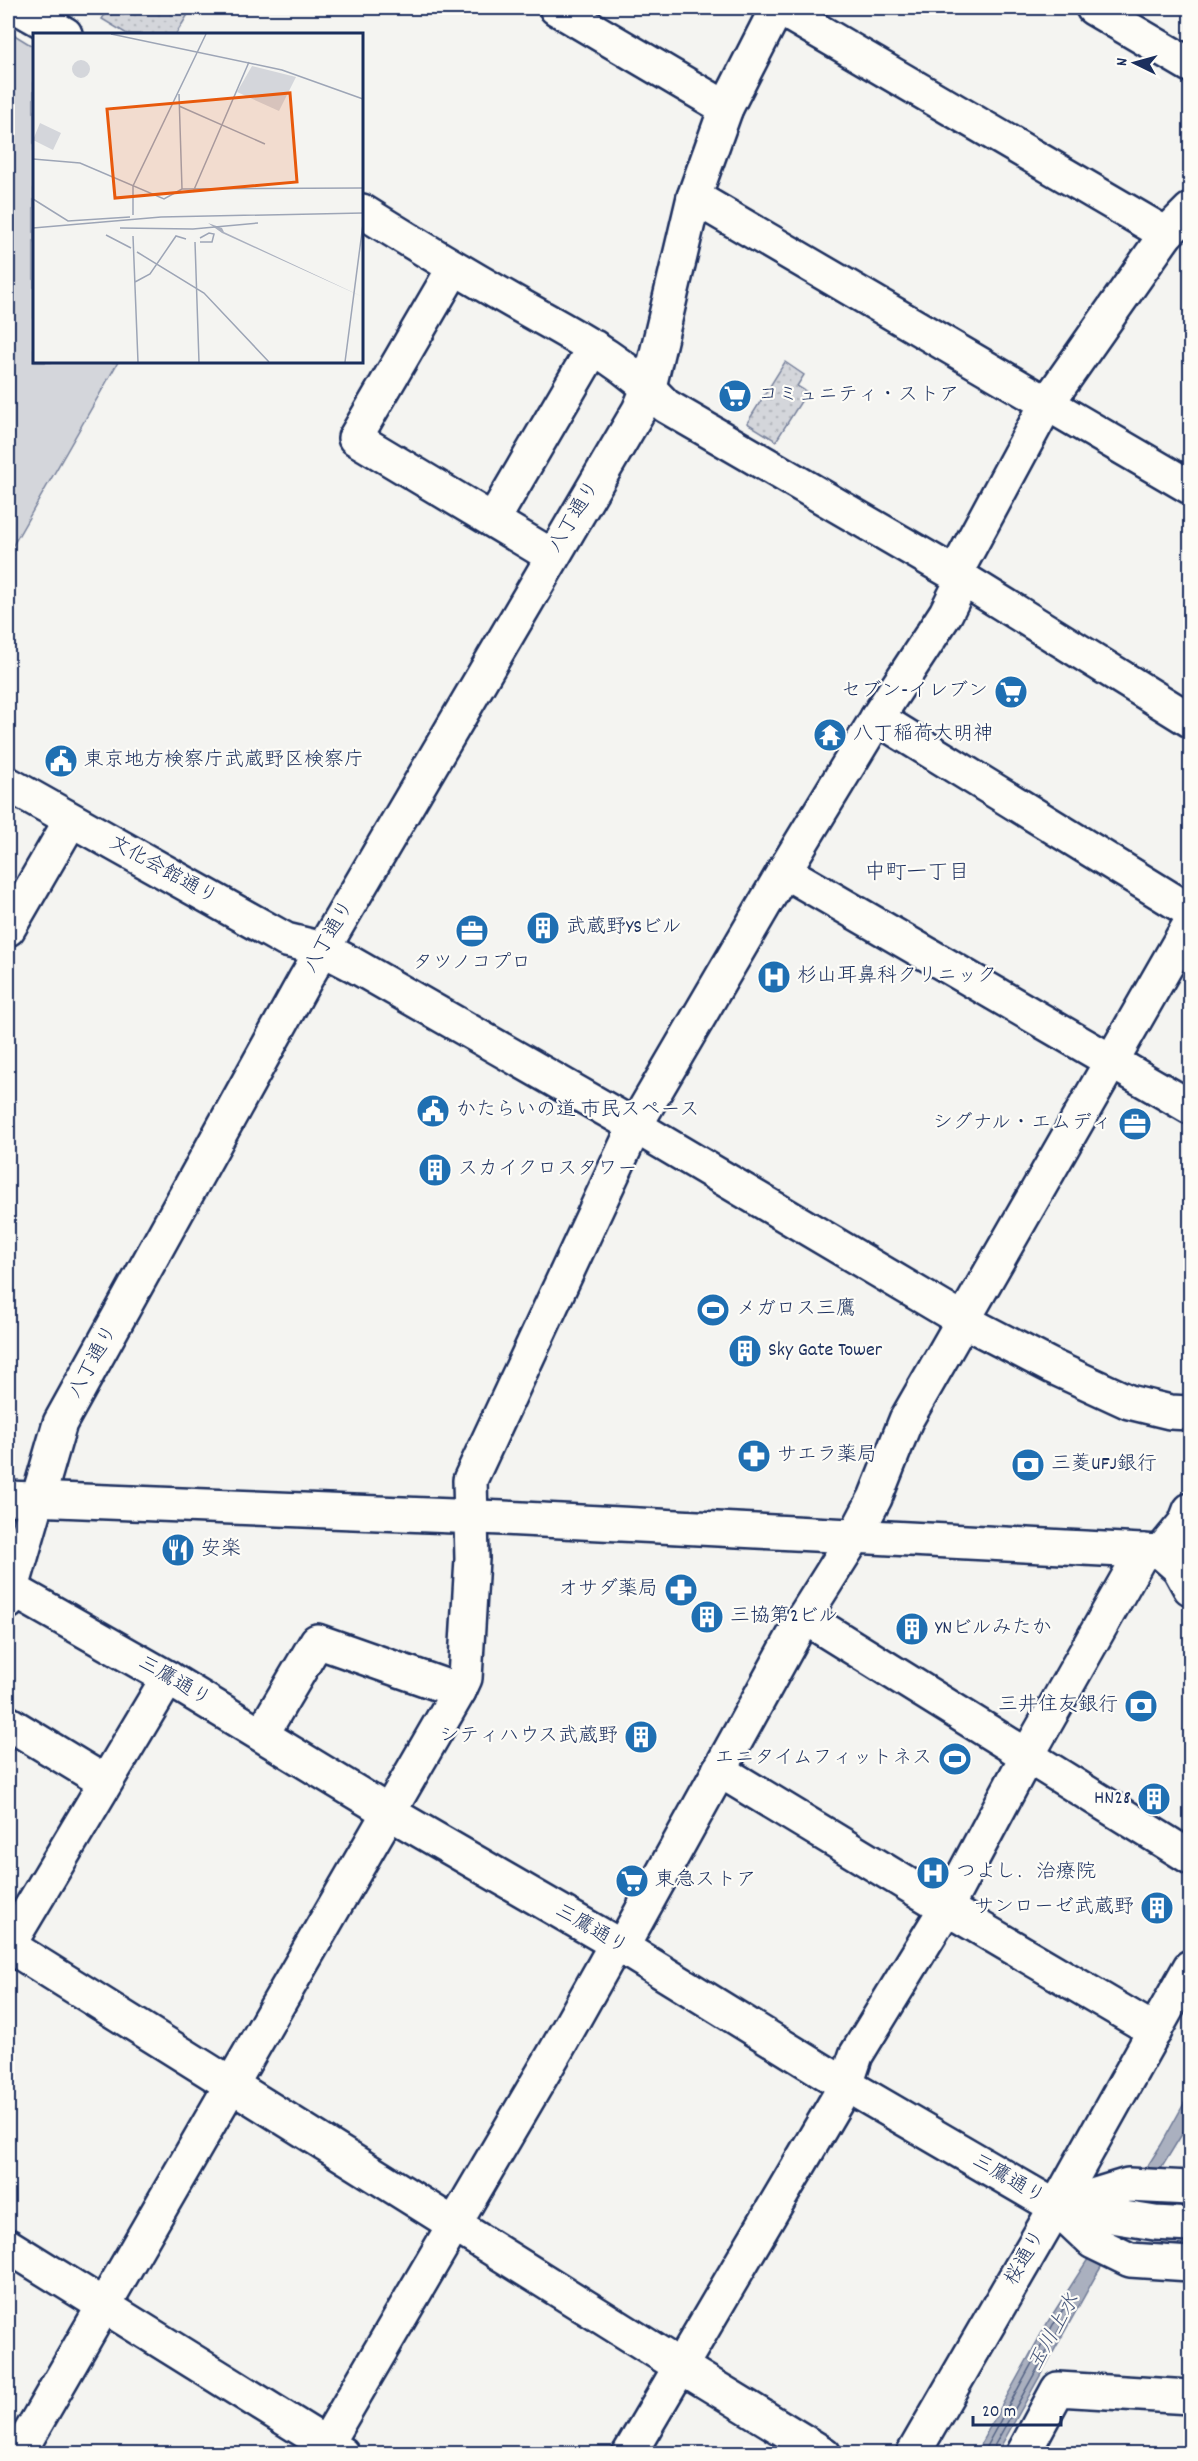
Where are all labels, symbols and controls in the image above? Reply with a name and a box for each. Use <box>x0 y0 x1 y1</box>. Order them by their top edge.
inset map <box>33 33 363 363</box>
north arrow <box>1105 33 1165 93</box>
text: N <box>1111 57 1134 67</box>
supermarket icon: コミュニティ・ストア <box>717 378 753 414</box>
place label: コミュニティ・ストア <box>758 382 960 410</box>
street label: 八丁通り <box>542 476 608 558</box>
supermarket icon: セブン-イレブン <box>993 674 1029 710</box>
place label: セブン-イレブン <box>841 678 988 706</box>
temple icon: 八丁稲荷大明神 <box>812 717 848 753</box>
place label: 八丁稲荷大明神 <box>853 721 993 749</box>
public building icon: 東京地方検察庁武蔵野区検察庁 <box>43 743 79 779</box>
place label: 東京地方検察庁武蔵野区検察庁 <box>84 747 364 775</box>
street label: 文化会館通り <box>104 830 222 912</box>
district label: 中町一丁目 <box>865 859 970 889</box>
street label: 八丁通り <box>298 895 362 979</box>
building icon: 武蔵野YSビル <box>525 910 561 946</box>
office icon: タツノコプロ <box>454 913 490 949</box>
place label: 武蔵野YSビル <box>566 914 682 942</box>
place label: タツノコプロ <box>413 950 531 978</box>
hospital icon: 杉山耳鼻科クリニック <box>756 959 792 995</box>
place label: 杉山耳鼻科クリニック <box>797 963 997 991</box>
public building icon: かたらいの道 市民スペース <box>415 1093 451 1129</box>
place label: かたらいの道 市民スペース <box>456 1097 699 1125</box>
office icon: シグナル・エムディ <box>1117 1106 1153 1142</box>
place label: シグナル・エムディ <box>932 1110 1112 1138</box>
building icon: スカイクロスタワー <box>417 1152 453 1188</box>
place label: スカイクロスタワー <box>458 1156 638 1184</box>
sports icon: メガロス三鷹 <box>695 1292 731 1328</box>
place label: メガロス三鷹 <box>736 1296 856 1324</box>
street label: 八丁通り <box>62 1320 126 1404</box>
building icon: Sky Gate Tower <box>727 1333 763 1369</box>
place label: Sky Gate Tower <box>768 1337 883 1365</box>
pharmacy icon: サエラ薬局 <box>736 1438 772 1474</box>
place label: サエラ薬局 <box>777 1442 877 1470</box>
bank icon: 三菱UFJ銀行 <box>1010 1447 1046 1483</box>
place label: 三菱UFJ銀行 <box>1051 1451 1157 1479</box>
restaurant icon: 安楽 <box>160 1532 196 1568</box>
place label: 安楽 <box>201 1536 241 1564</box>
pharmacy icon: オサダ薬局 <box>663 1572 699 1608</box>
place label: オサダ薬局 <box>558 1576 658 1604</box>
building icon: 三協第2ビル <box>689 1599 725 1635</box>
place label: 三協第2ビル <box>730 1603 838 1631</box>
building icon: YNビルみたか <box>894 1611 930 1647</box>
place label: YNビルみたか <box>935 1615 1052 1643</box>
street label: 三鷹通り <box>132 1650 216 1714</box>
bank icon: 三井住友銀行 <box>1123 1688 1159 1724</box>
place label: 三井住友銀行 <box>998 1692 1118 1720</box>
building icon: シティハウス武蔵野 <box>623 1719 659 1755</box>
place label: シティハウス武蔵野 <box>439 1723 618 1751</box>
sports icon: エニタイムフィットネス <box>937 1741 973 1777</box>
place label: エニタイムフィットネス <box>714 1745 932 1773</box>
building icon: HN28 <box>1136 1781 1172 1817</box>
place label: HN28 <box>1094 1785 1131 1813</box>
hospital icon: つよし．治療院 <box>915 1855 951 1891</box>
place label: つよし．治療院 <box>956 1859 1096 1887</box>
supermarket icon: 東急ストア <box>614 1863 650 1899</box>
place label: 東急ストア <box>655 1867 757 1895</box>
building icon: サンローゼ武蔵野 <box>1139 1890 1175 1926</box>
place label: サンローゼ武蔵野 <box>974 1894 1134 1922</box>
street label: 三鷹通り <box>549 1898 633 1962</box>
street label: 三鷹通り <box>966 2148 1050 2212</box>
street label: 桜通り <box>999 2225 1053 2291</box>
water label: 玉川上水 <box>1022 2289 1088 2377</box>
scale bar <box>973 2389 1062 2427</box>
text: 20 m <box>982 2400 1016 2425</box>

